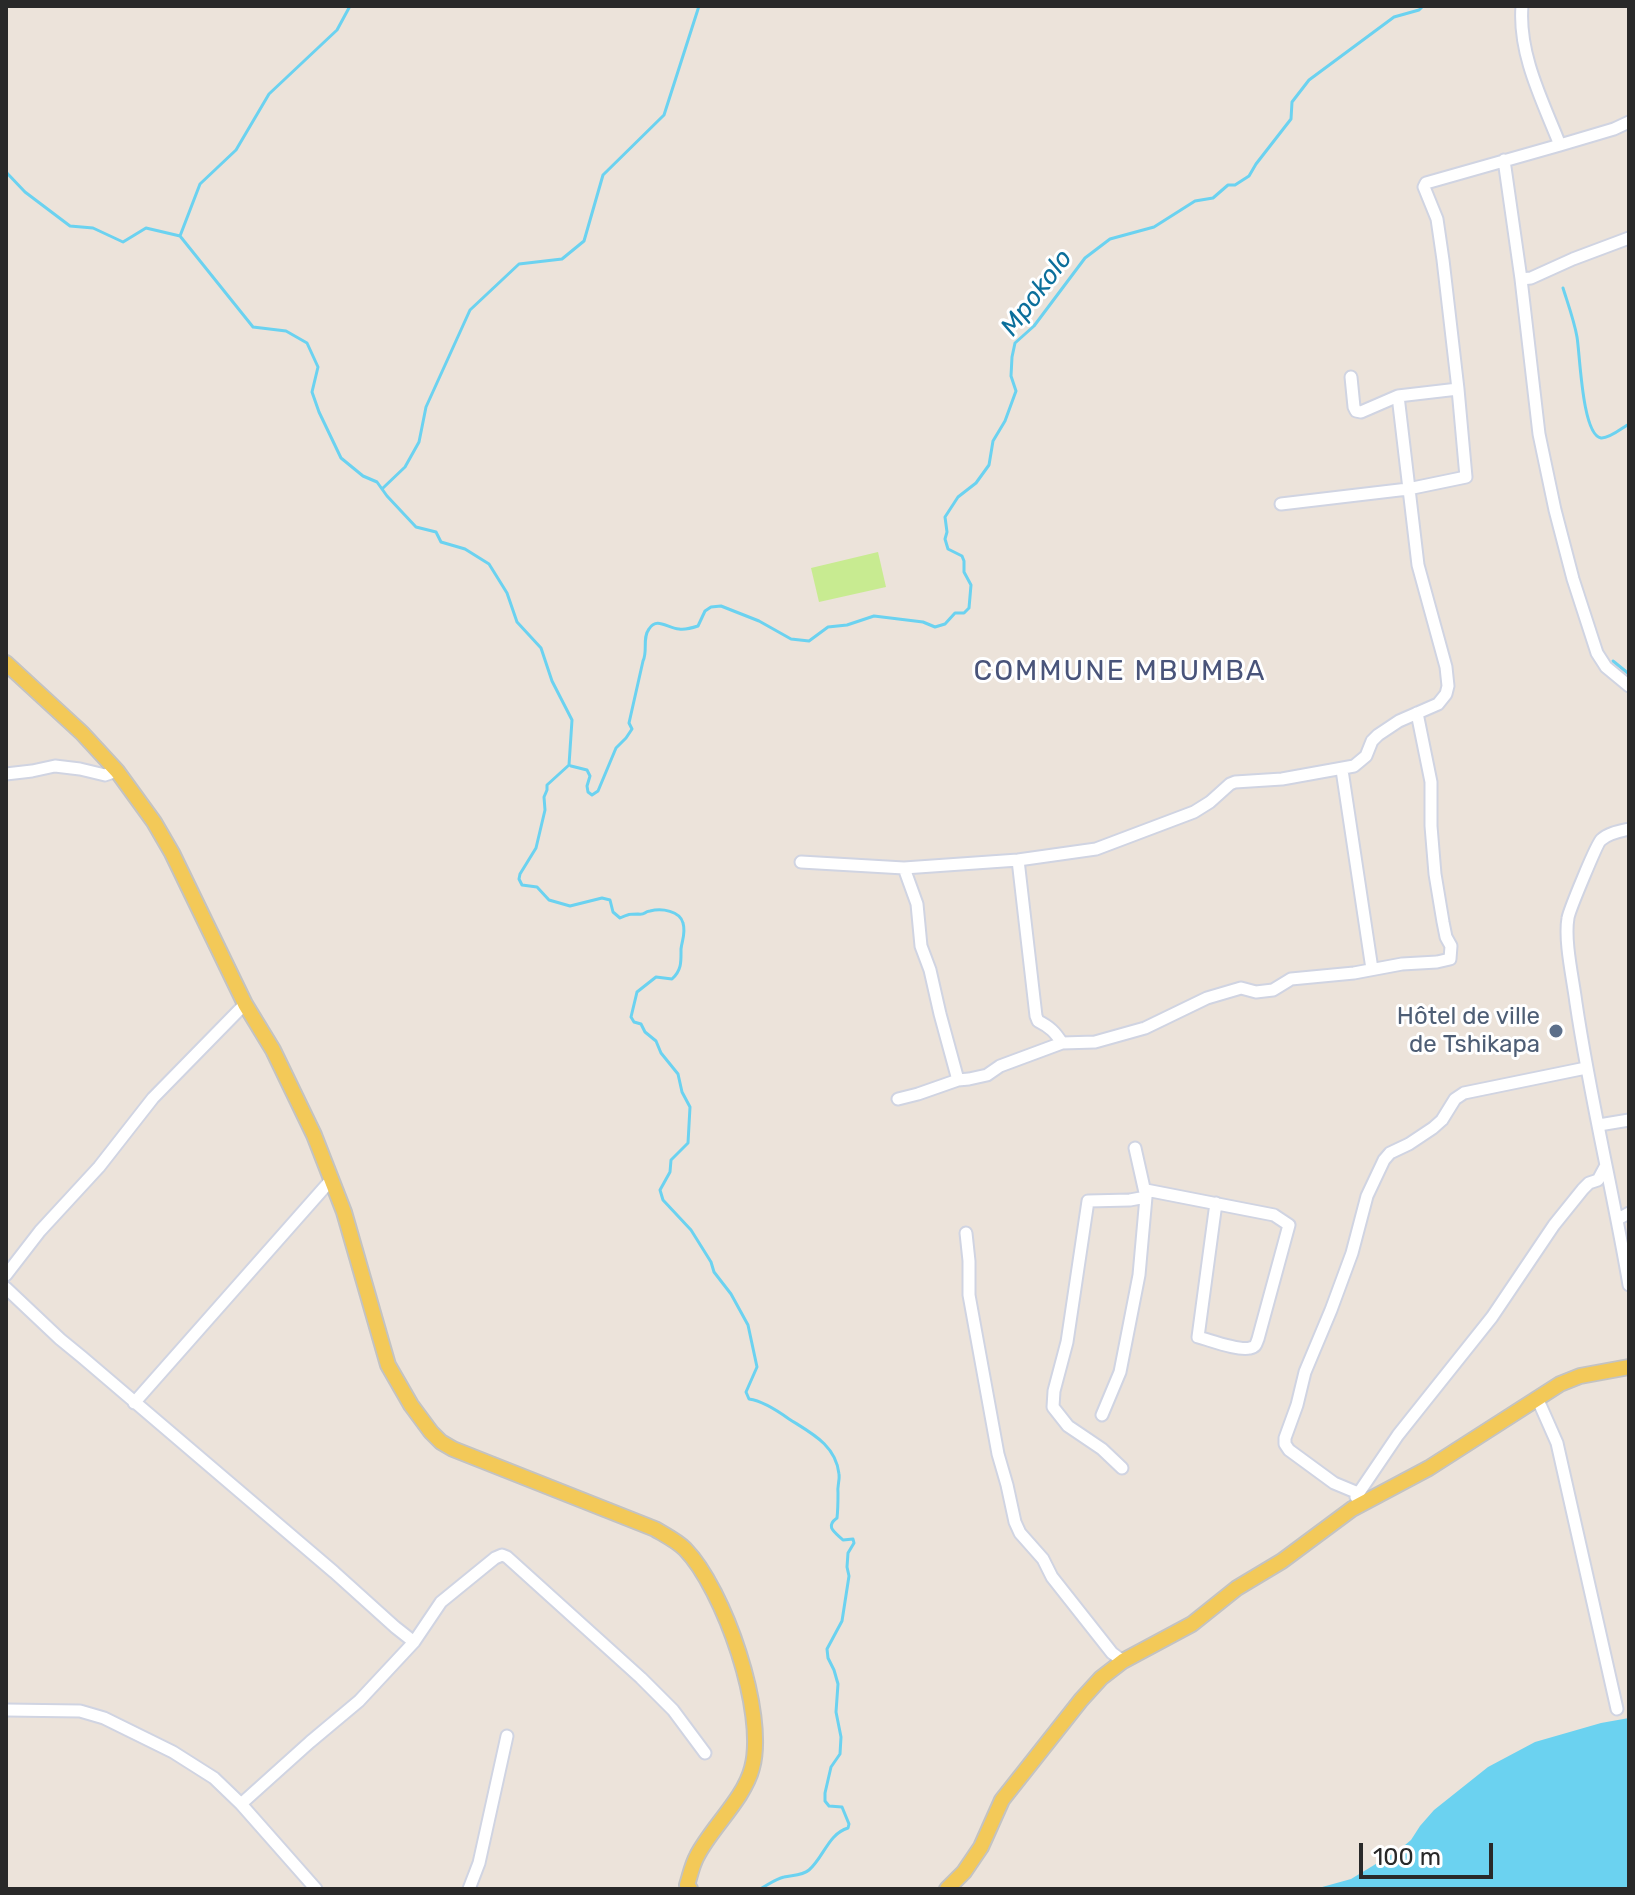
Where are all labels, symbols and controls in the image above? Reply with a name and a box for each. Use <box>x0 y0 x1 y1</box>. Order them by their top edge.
water label: Mpokolo <box>994 244 1080 342</box>
district label: COMMUNE MBUMBA <box>973 655 1267 689</box>
place label: Hôtel de ville de Tshikapa <box>1397 1003 1540 1059</box>
marker: Hôtel de ville de Tshikapa <box>1547 1022 1565 1040</box>
scale bar <box>1363 1827 1497 1877</box>
text: 100 m <box>1373 1843 1441 1871</box>

